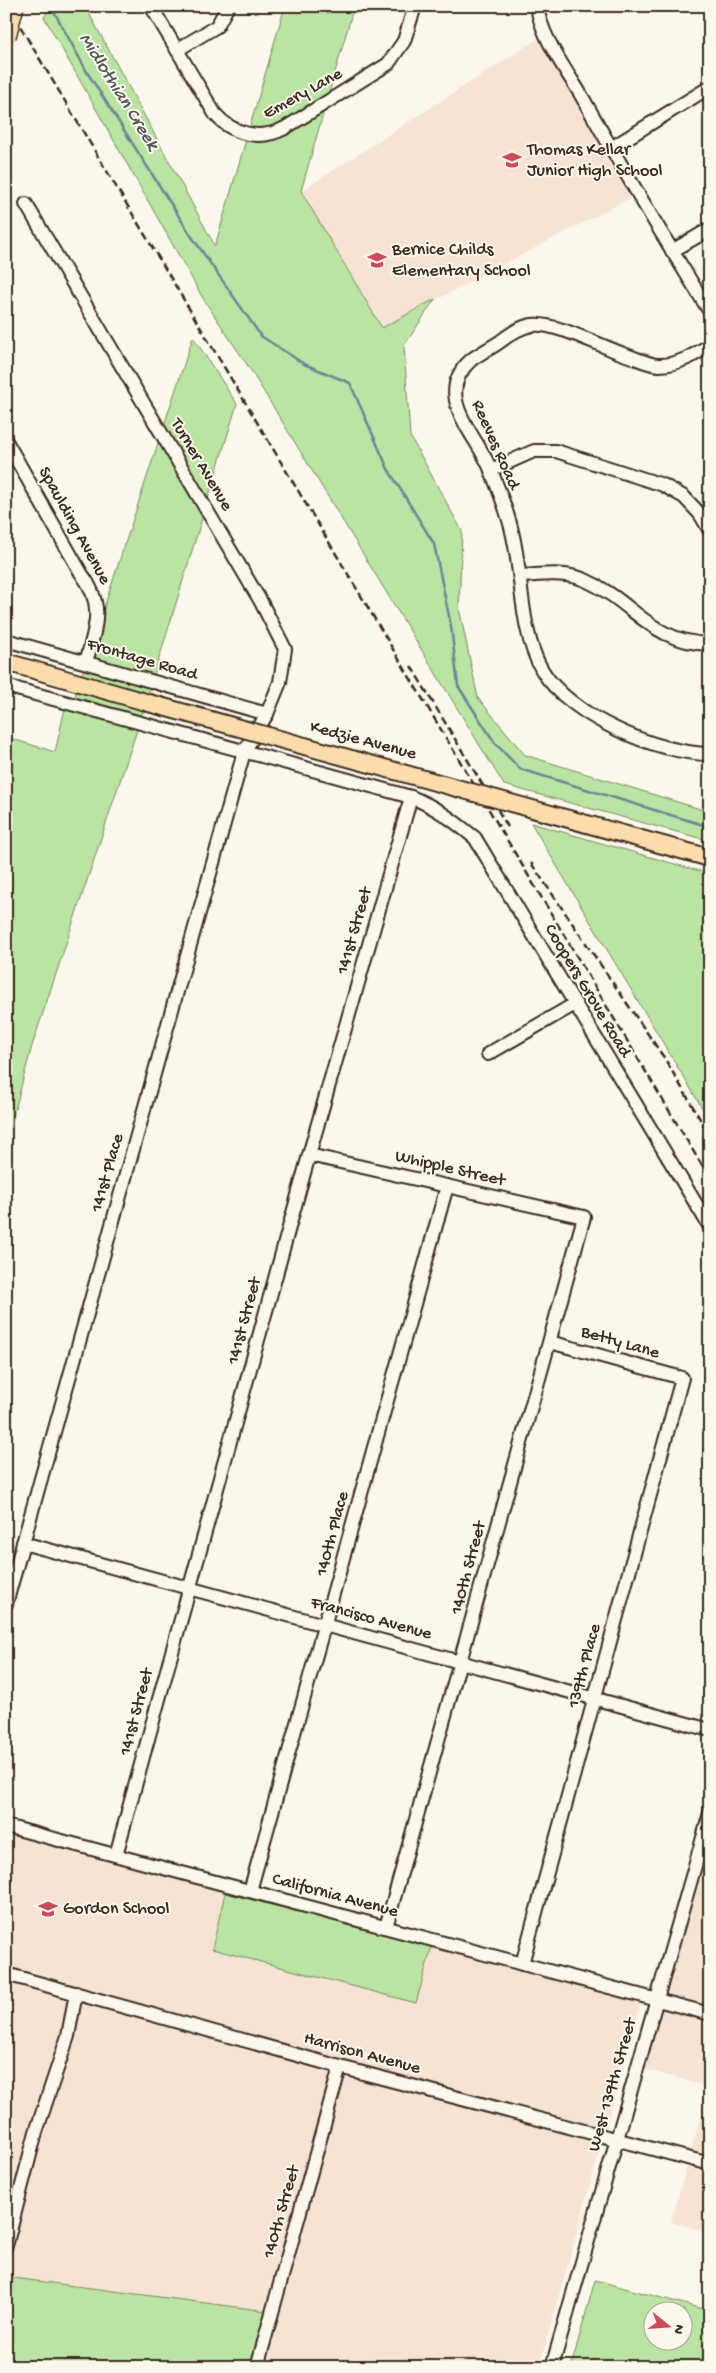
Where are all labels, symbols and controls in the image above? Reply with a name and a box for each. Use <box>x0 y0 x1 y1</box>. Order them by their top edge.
water label: Midlothian Creek <box>73 29 164 156</box>
street label: Emery Lane <box>260 63 347 124</box>
place label: Thomas Kellar Junior High School <box>526 140 663 182</box>
school or university icon: Thomas Kellar Junior High School <box>501 149 523 171</box>
place label: Bernice Childs Elementary School <box>391 240 531 282</box>
school or university icon: Bernice Childs Elementary School <box>366 249 388 271</box>
street label: Reeves Road <box>466 397 525 494</box>
street label: Turner Avenue <box>165 414 237 516</box>
street label: Spaulding Avenue <box>33 464 115 589</box>
street label: Frontage Road <box>83 634 201 686</box>
street label: Kedzie Avenue <box>308 717 419 765</box>
street label: 141st Street <box>332 884 378 978</box>
street label: Coopers Grove Road <box>539 921 636 1063</box>
street label: 141st Place <box>87 1131 129 1216</box>
street label: Whipple Street <box>393 1146 509 1192</box>
street label: 141st Street <box>223 1274 267 1368</box>
street label: Betty Lane <box>577 1322 662 1364</box>
street label: 140th Place <box>311 1489 355 1580</box>
street label: 140th Street <box>446 1518 492 1618</box>
street label: Francisco Avenue <box>307 1592 435 1645</box>
street label: 139th Place <box>563 1621 606 1711</box>
street label: 141st Street <box>115 1665 159 1759</box>
street label: California Avenue <box>270 1869 401 1923</box>
school or university icon: Gordon School <box>37 1898 59 1920</box>
place label: Gordon School <box>63 1899 170 1920</box>
street label: West 139th Street <box>584 2014 643 2154</box>
street label: Harrison Avenue <box>301 2028 423 2080</box>
street label: 140th Street <box>258 2162 306 2262</box>
north arrow <box>644 2300 694 2350</box>
text: N <box>669 2322 688 2336</box>

